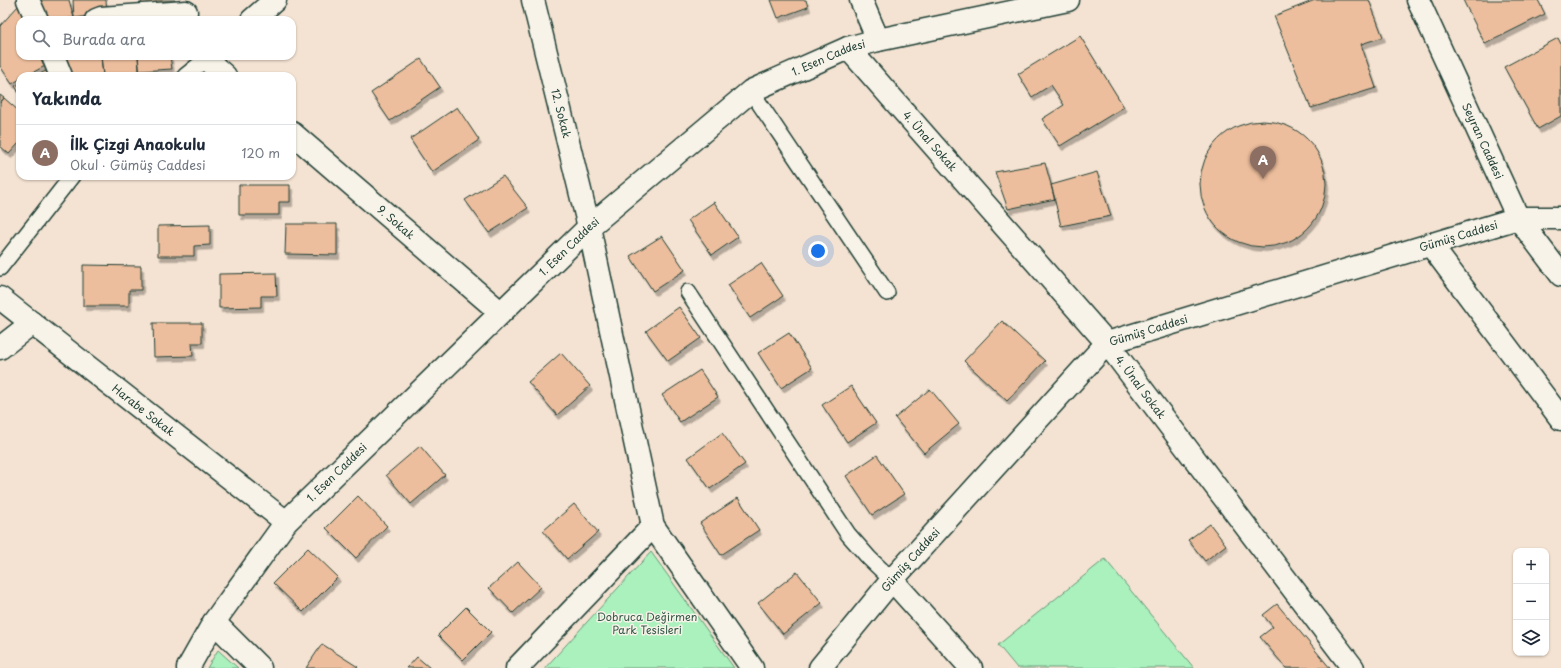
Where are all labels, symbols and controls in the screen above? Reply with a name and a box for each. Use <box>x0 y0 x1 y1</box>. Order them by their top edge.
search box <box>16 16 296 60</box>
icon: search <box>30 27 52 49</box>
text: Burada ara <box>62 27 145 50</box>
street label: 1. Esen Caddesi <box>789 35 867 80</box>
text: Yakında <box>32 85 102 111</box>
street label: 12. Sokak <box>547 87 576 141</box>
street label: Seyran Caddesi <box>1458 100 1508 182</box>
street label: 4. Ünal Sokak <box>899 107 962 175</box>
text: İlk Çizgi Anaokulu <box>70 132 206 155</box>
text: A <box>40 143 50 162</box>
text: 120 m <box>241 143 280 162</box>
pin: A <box>1250 146 1276 179</box>
text: Okul · Gümüş Caddesi <box>70 155 206 174</box>
street label: 9. Sokak <box>374 201 419 244</box>
street label: 1. Esen Caddesi <box>535 213 603 280</box>
street label: Gümüş Caddesi <box>1417 216 1500 256</box>
your location <box>808 241 828 261</box>
street label: Gümüş Caddesi <box>1107 310 1190 350</box>
street label: 4. Ünal Sokak <box>1111 352 1171 423</box>
street label: Harabe Sokak <box>108 380 179 440</box>
street label: 1. Esen Caddesi <box>302 439 370 506</box>
street label: Gümüş Caddesi <box>877 524 944 595</box>
map controls <box>1513 548 1549 656</box>
button: + <box>1513 548 1549 584</box>
button: − <box>1513 584 1549 620</box>
park label: Dobruca Değirmen Park Tesisleri <box>597 608 697 638</box>
button: layers <box>1513 620 1549 656</box>

